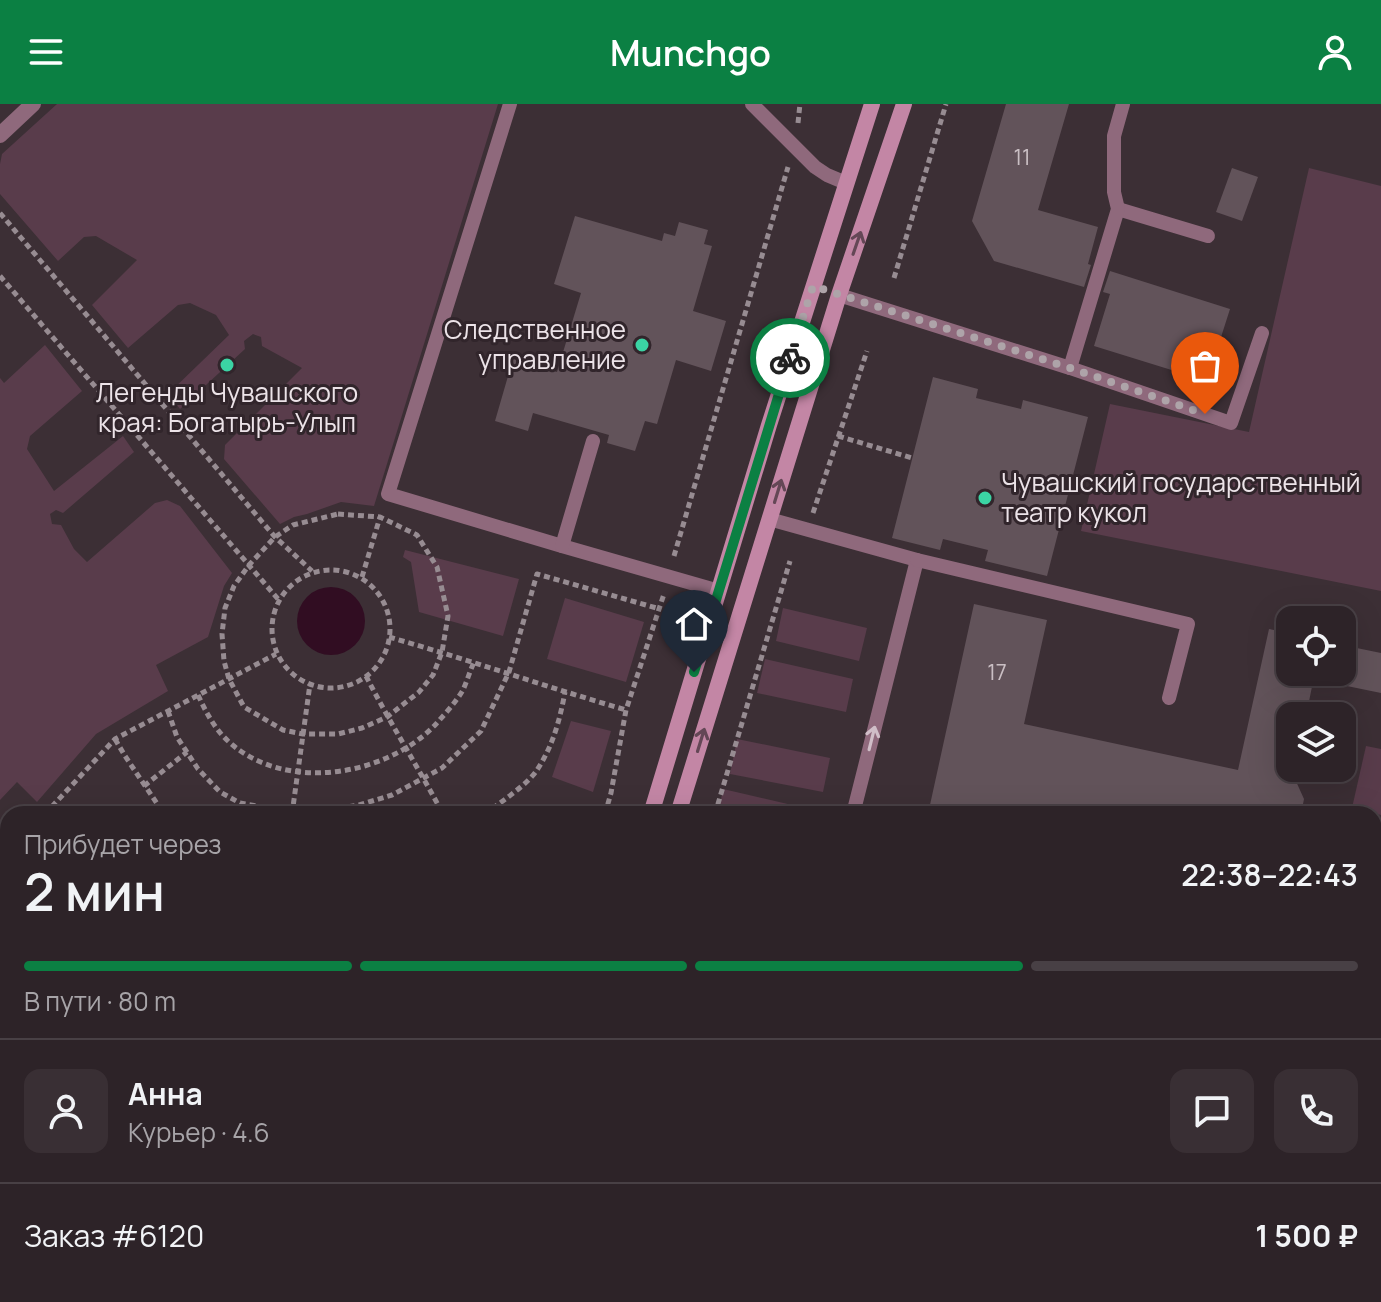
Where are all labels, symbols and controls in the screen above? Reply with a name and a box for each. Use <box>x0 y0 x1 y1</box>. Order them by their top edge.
text: Munchgo <box>610 28 771 77</box>
icon: menu <box>24 30 68 74</box>
icon: person <box>1313 30 1357 74</box>
house number: 11 <box>1013 142 1031 172</box>
one-way arrow <box>850 231 865 256</box>
place label: Следственное управление <box>444 311 626 377</box>
courier <box>750 318 830 398</box>
pin <box>1171 332 1239 414</box>
marker: Следственное управление <box>633 336 651 354</box>
icon: bike <box>768 336 812 380</box>
icon: bag <box>1183 344 1227 388</box>
marker: Легенды Чувашского края: Богатырь-Улып <box>218 356 236 374</box>
place label: Легенды Чувашского края: Богатырь-Улып <box>96 374 358 440</box>
place label: Чувашский государственный театр кукол <box>1001 464 1361 530</box>
one-way arrow <box>771 479 786 505</box>
marker: Чувашский государственный театр кукол <box>976 489 994 507</box>
pin <box>660 590 728 672</box>
icon: home <box>672 602 716 646</box>
map controls <box>1276 606 1356 782</box>
button: locate <box>1276 606 1356 686</box>
house number: 17 <box>987 657 1007 687</box>
button: layers <box>1276 702 1356 782</box>
one-way arrow <box>866 726 881 752</box>
one-way arrow <box>695 727 710 752</box>
text: Прибудет через <box>24 826 222 862</box>
text: 22:38–22:43 <box>1181 854 1358 895</box>
text: 2 мин <box>24 856 165 927</box>
text: В пути · 80 m <box>24 983 176 1019</box>
button: person <box>24 1069 108 1153</box>
button: chat <box>1170 1069 1254 1153</box>
button: phone <box>1274 1069 1358 1153</box>
text: Анна <box>128 1073 203 1114</box>
text: Курьер · 4.6 <box>128 1114 270 1150</box>
text: Заказ #6120 <box>24 1215 204 1256</box>
text: 1 500 ₽ <box>1255 1215 1358 1256</box>

